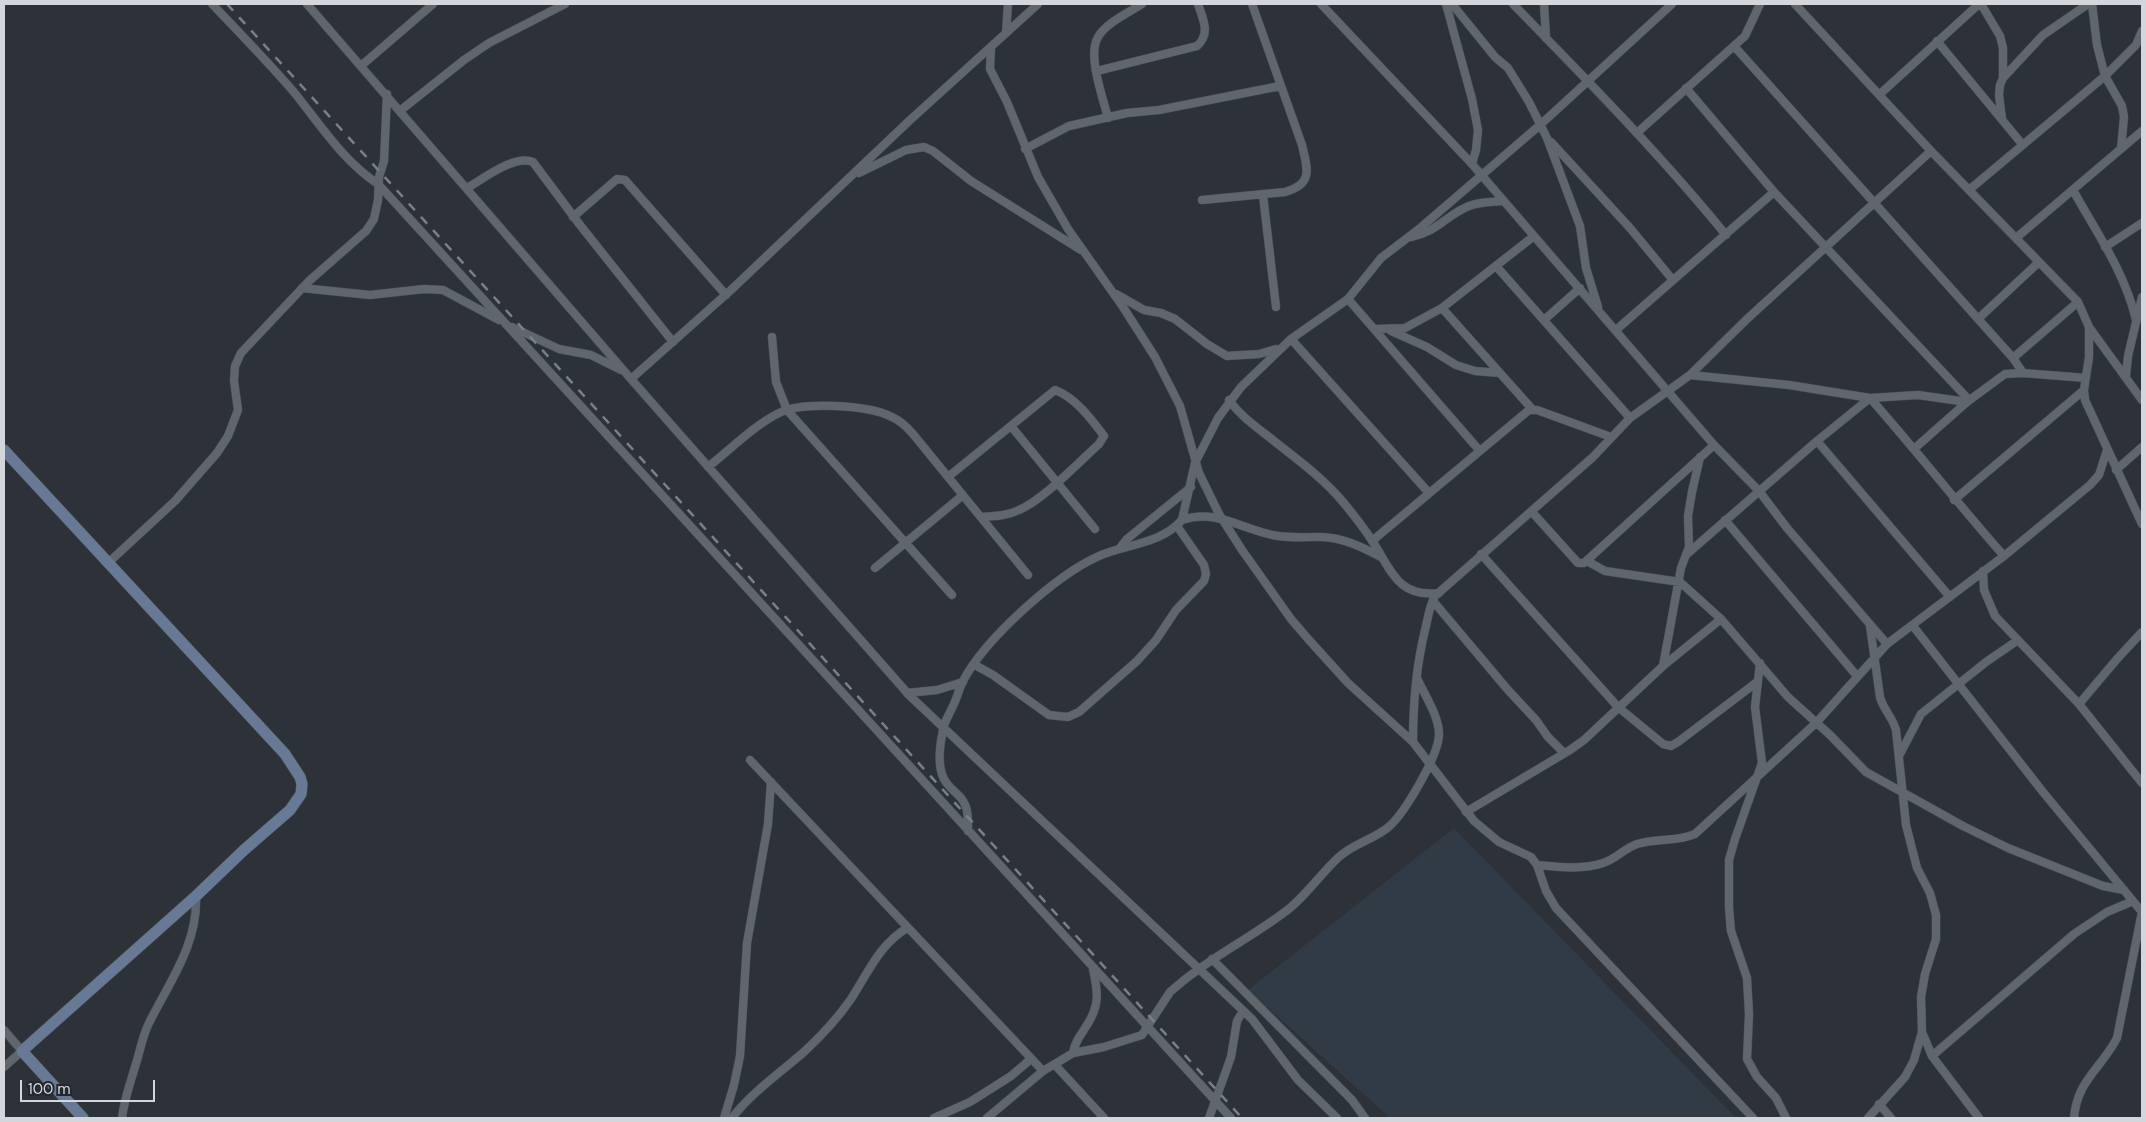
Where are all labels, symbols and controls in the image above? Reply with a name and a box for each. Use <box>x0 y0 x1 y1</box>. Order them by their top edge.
scale bar <box>22 1070 158 1102</box>
text: 100 m <box>28 1079 71 1099</box>

